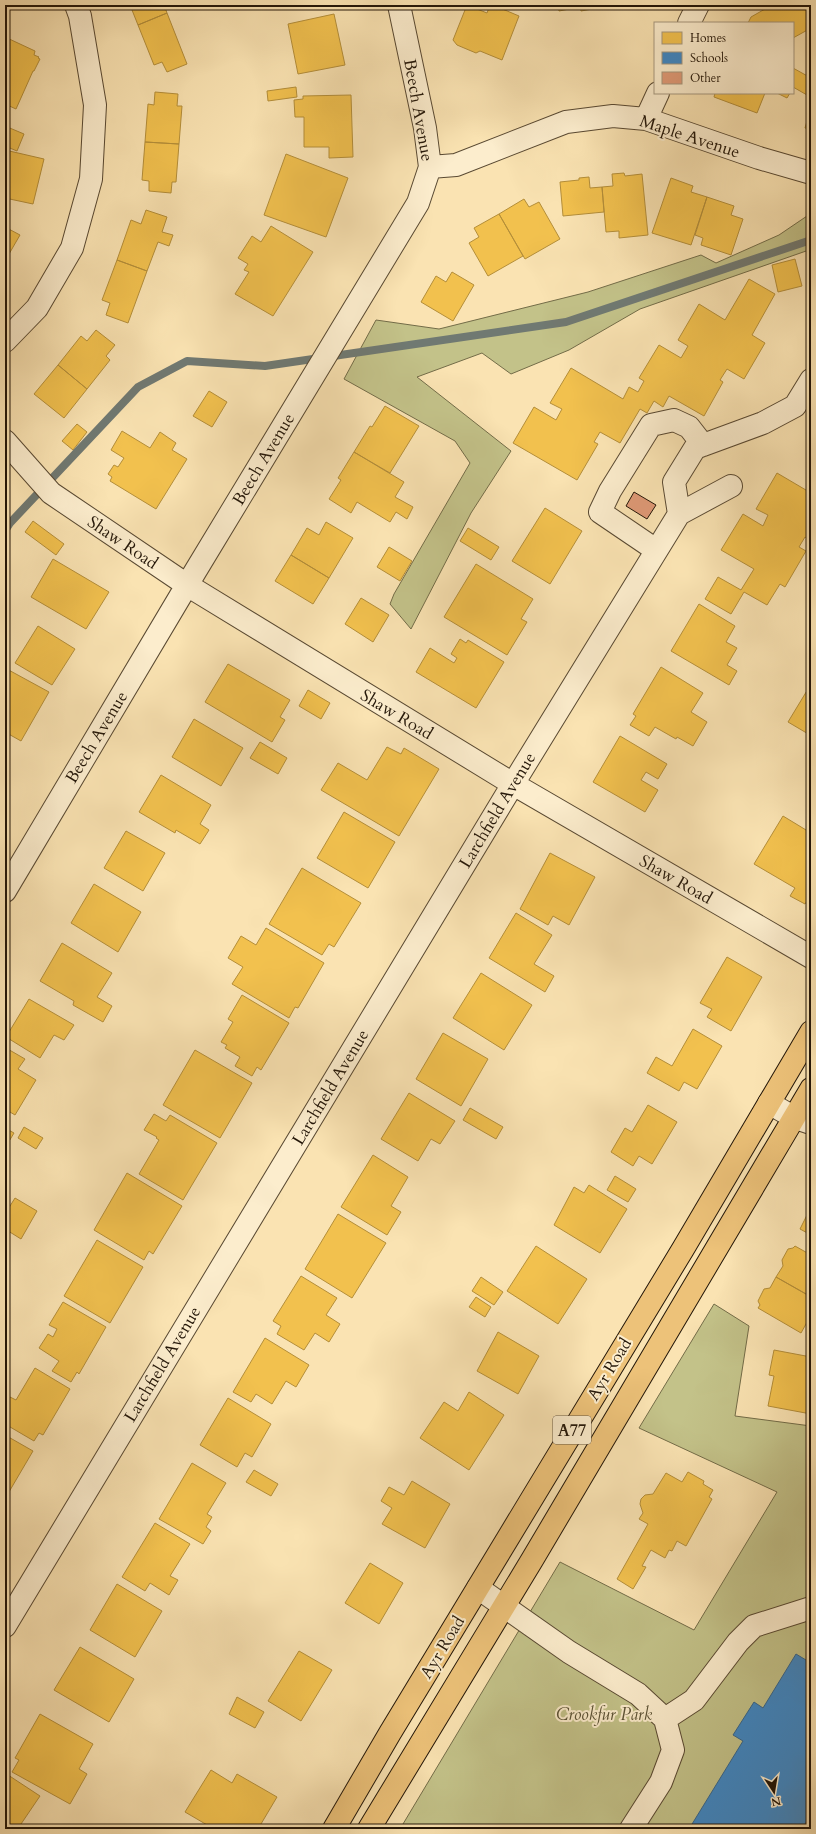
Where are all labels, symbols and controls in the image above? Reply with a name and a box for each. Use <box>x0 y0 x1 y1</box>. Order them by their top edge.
legend <box>654 22 794 94</box>
text: Homes <box>690 30 726 46</box>
text: Schools <box>690 50 728 66</box>
street label: Beech Avenue <box>398 57 439 163</box>
text: Other <box>690 70 721 86</box>
street label: Maple Avenue <box>637 109 743 164</box>
street label: Beech Avenue <box>227 409 300 510</box>
street label: Shaw Road <box>83 510 163 575</box>
street label: Shaw Road <box>356 684 437 745</box>
street label: Beech Avenue <box>60 687 133 788</box>
street label: Larchfield Avenue <box>454 748 541 872</box>
street label: Shaw Road <box>635 849 716 910</box>
street label: Larchfield Avenue <box>287 1025 374 1149</box>
street label: Larchfield Avenue <box>119 1302 206 1426</box>
street label: Ayr Road <box>582 1334 637 1405</box>
road number: A77 <box>553 1416 591 1444</box>
street label: Ayr Road <box>415 1612 470 1683</box>
park label: Crookfur Park <box>556 1703 653 1726</box>
north arrow <box>754 1772 794 1812</box>
text: N <box>769 1793 782 1810</box>

